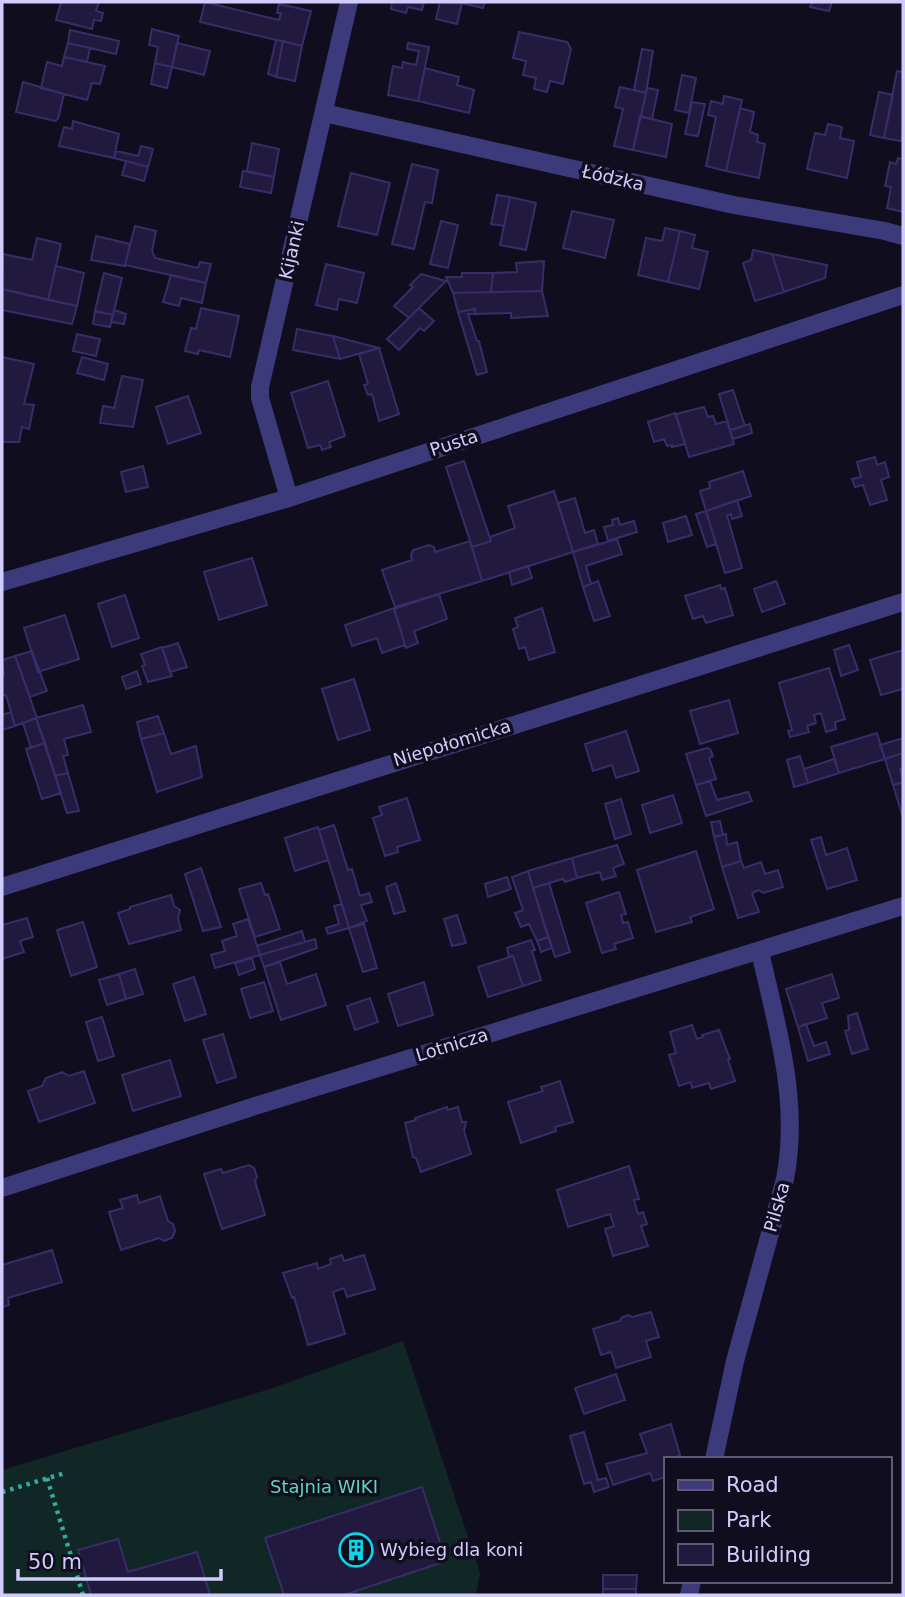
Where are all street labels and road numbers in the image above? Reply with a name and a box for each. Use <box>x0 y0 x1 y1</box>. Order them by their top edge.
street label: Łódzka <box>579 160 646 195</box>
street label: Kijanki <box>275 218 308 281</box>
street label: Pusta <box>427 425 481 460</box>
street label: Niepołomicka <box>391 715 513 770</box>
street label: Lotnicza <box>413 1024 491 1065</box>
street label: Pilska <box>759 1179 794 1234</box>

